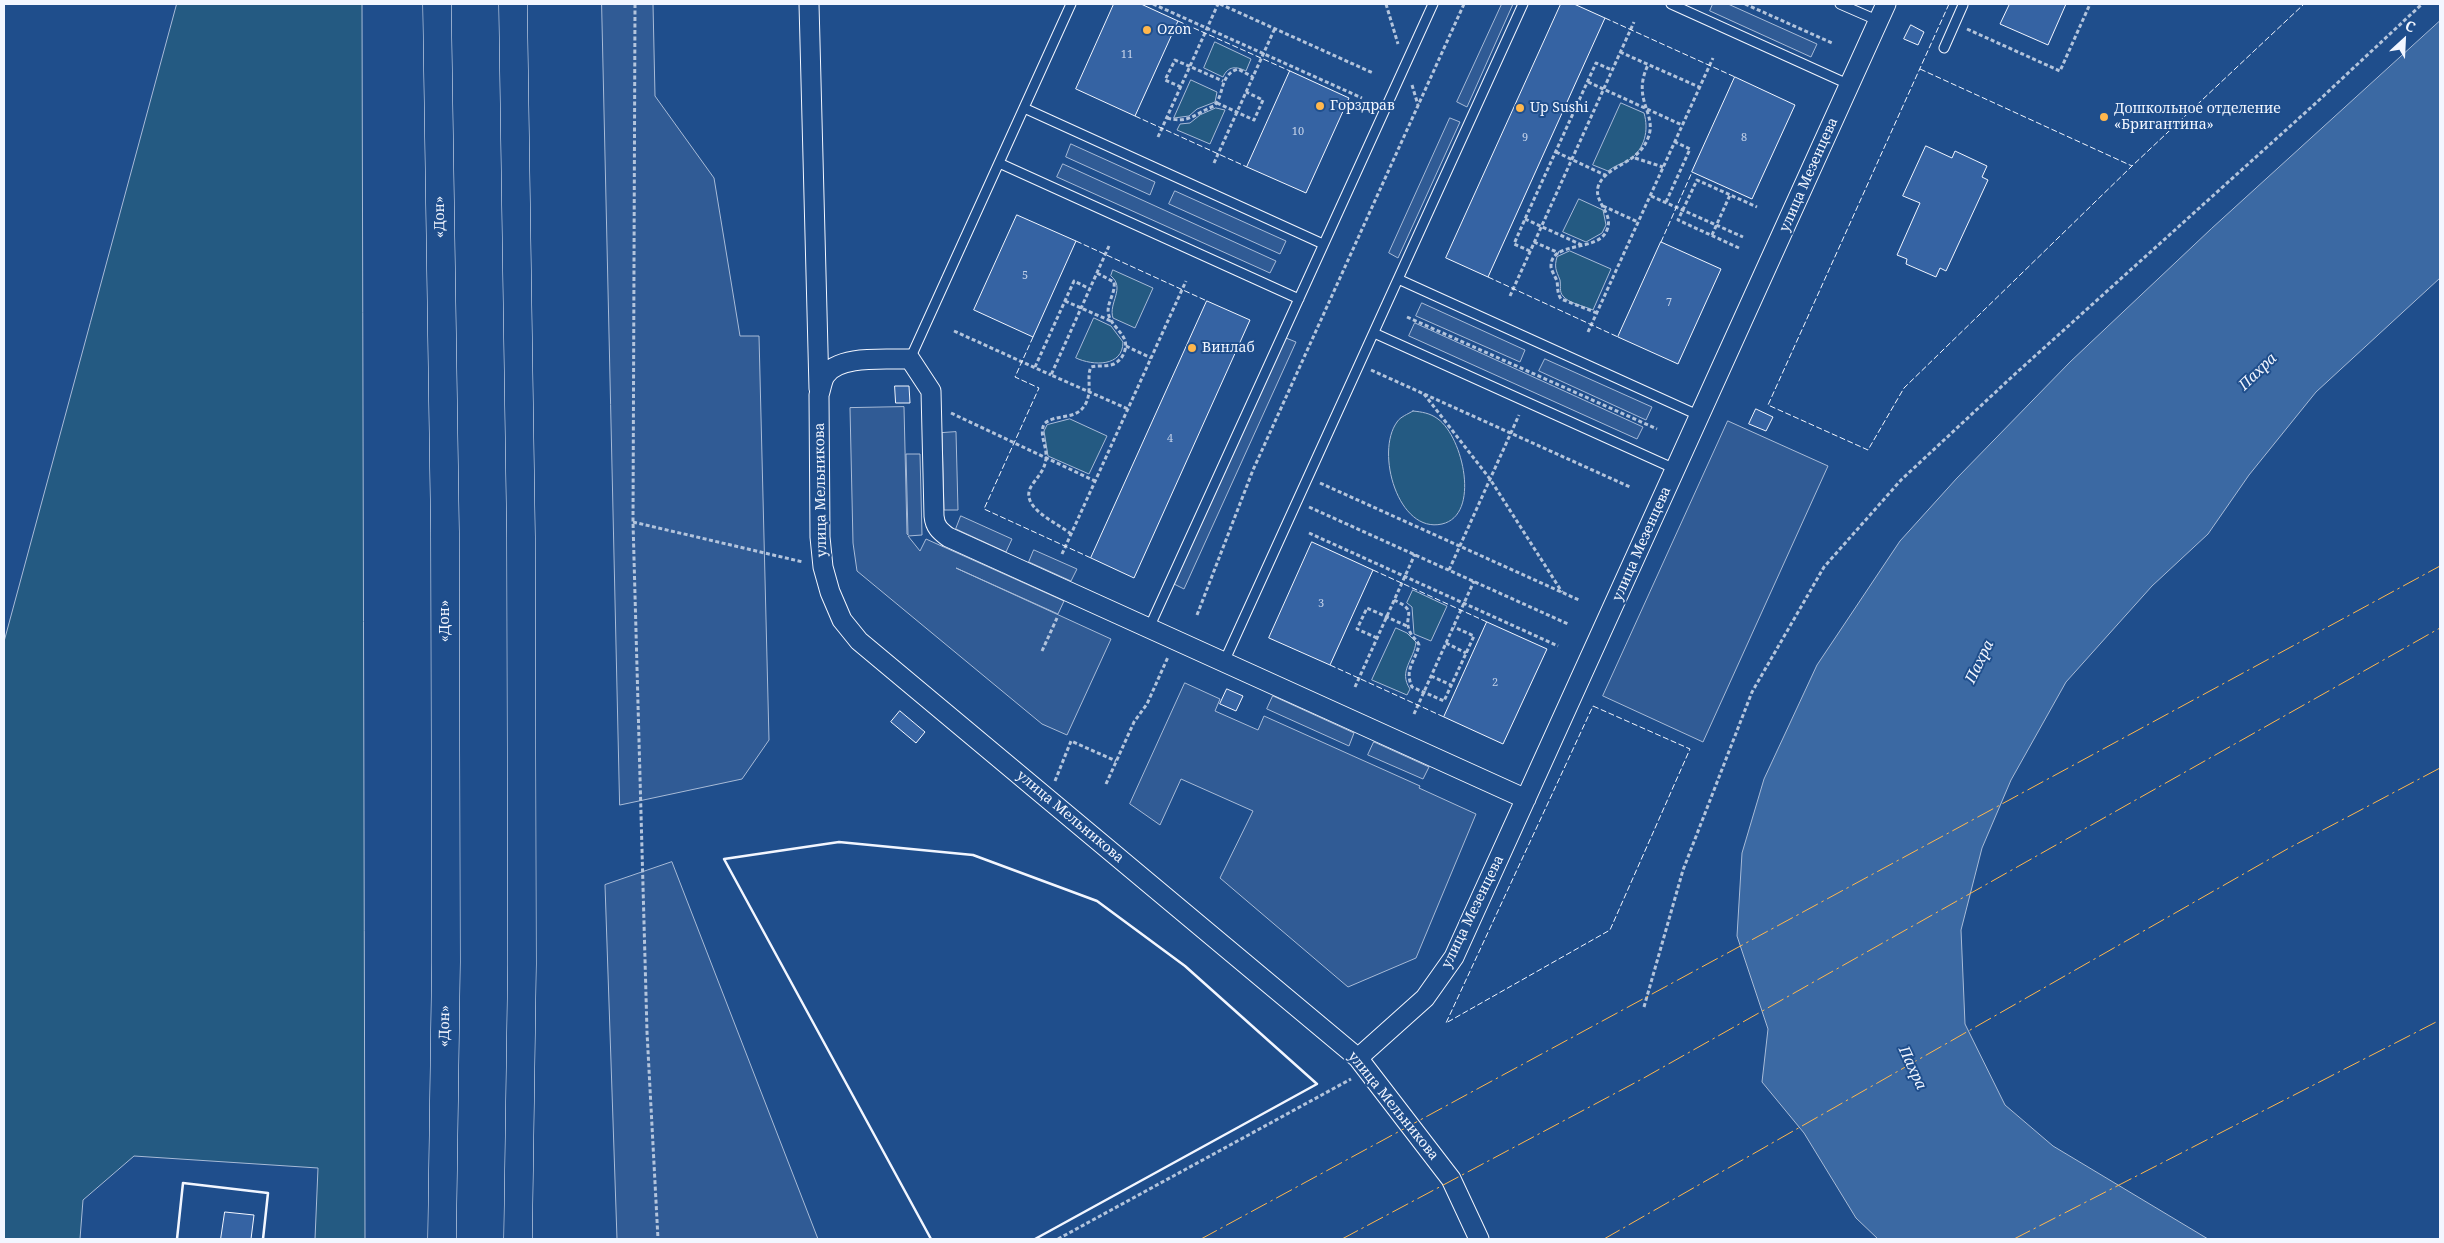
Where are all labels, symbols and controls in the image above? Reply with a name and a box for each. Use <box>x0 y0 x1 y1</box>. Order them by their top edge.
north arrow <box>2379 15 2429 65</box>
text: С <box>2402 15 2419 37</box>
place label: Ozon <box>1157 22 1192 38</box>
marker: Ozon <box>1141 24 1153 36</box>
house number: 11 <box>1121 48 1133 62</box>
place label: Горздрав <box>1330 98 1395 114</box>
marker: Горздрав <box>1314 100 1326 112</box>
place label: Up Sushi <box>1530 100 1588 116</box>
place label: Дошкольное отделение «Бригантина» <box>2114 101 2281 134</box>
marker: Up Sushi <box>1514 102 1526 114</box>
marker: Дошкольное отделение «Бригантина» <box>2098 111 2110 123</box>
street label: улица Мезенцева <box>1776 115 1842 235</box>
house number: 10 <box>1292 125 1304 139</box>
house number: 9 <box>1522 131 1528 145</box>
house number: 8 <box>1741 131 1747 145</box>
street label: «Дон» <box>431 196 449 238</box>
house number: 5 <box>1022 269 1028 283</box>
house number: 7 <box>1666 296 1672 310</box>
place label: Винлаб <box>1202 340 1255 356</box>
marker: Винлаб <box>1186 342 1198 354</box>
water label: Пахра <box>2235 350 2281 394</box>
street label: улица Мельникова <box>811 422 831 558</box>
house number: 4 <box>1167 432 1173 446</box>
street label: улица Мезенцева <box>1609 484 1675 604</box>
house number: 3 <box>1318 597 1324 611</box>
street label: «Дон» <box>437 600 453 642</box>
water label: Пахра <box>1962 638 1998 686</box>
house number: 2 <box>1492 676 1498 690</box>
street label: улица Мельникова <box>1013 767 1127 867</box>
street label: улица Мезенцева <box>1438 853 1508 971</box>
street label: «Дон» <box>436 1005 454 1047</box>
water label: Пахра <box>1894 1044 1930 1092</box>
street label: улица Мельникова <box>1344 1048 1442 1164</box>

